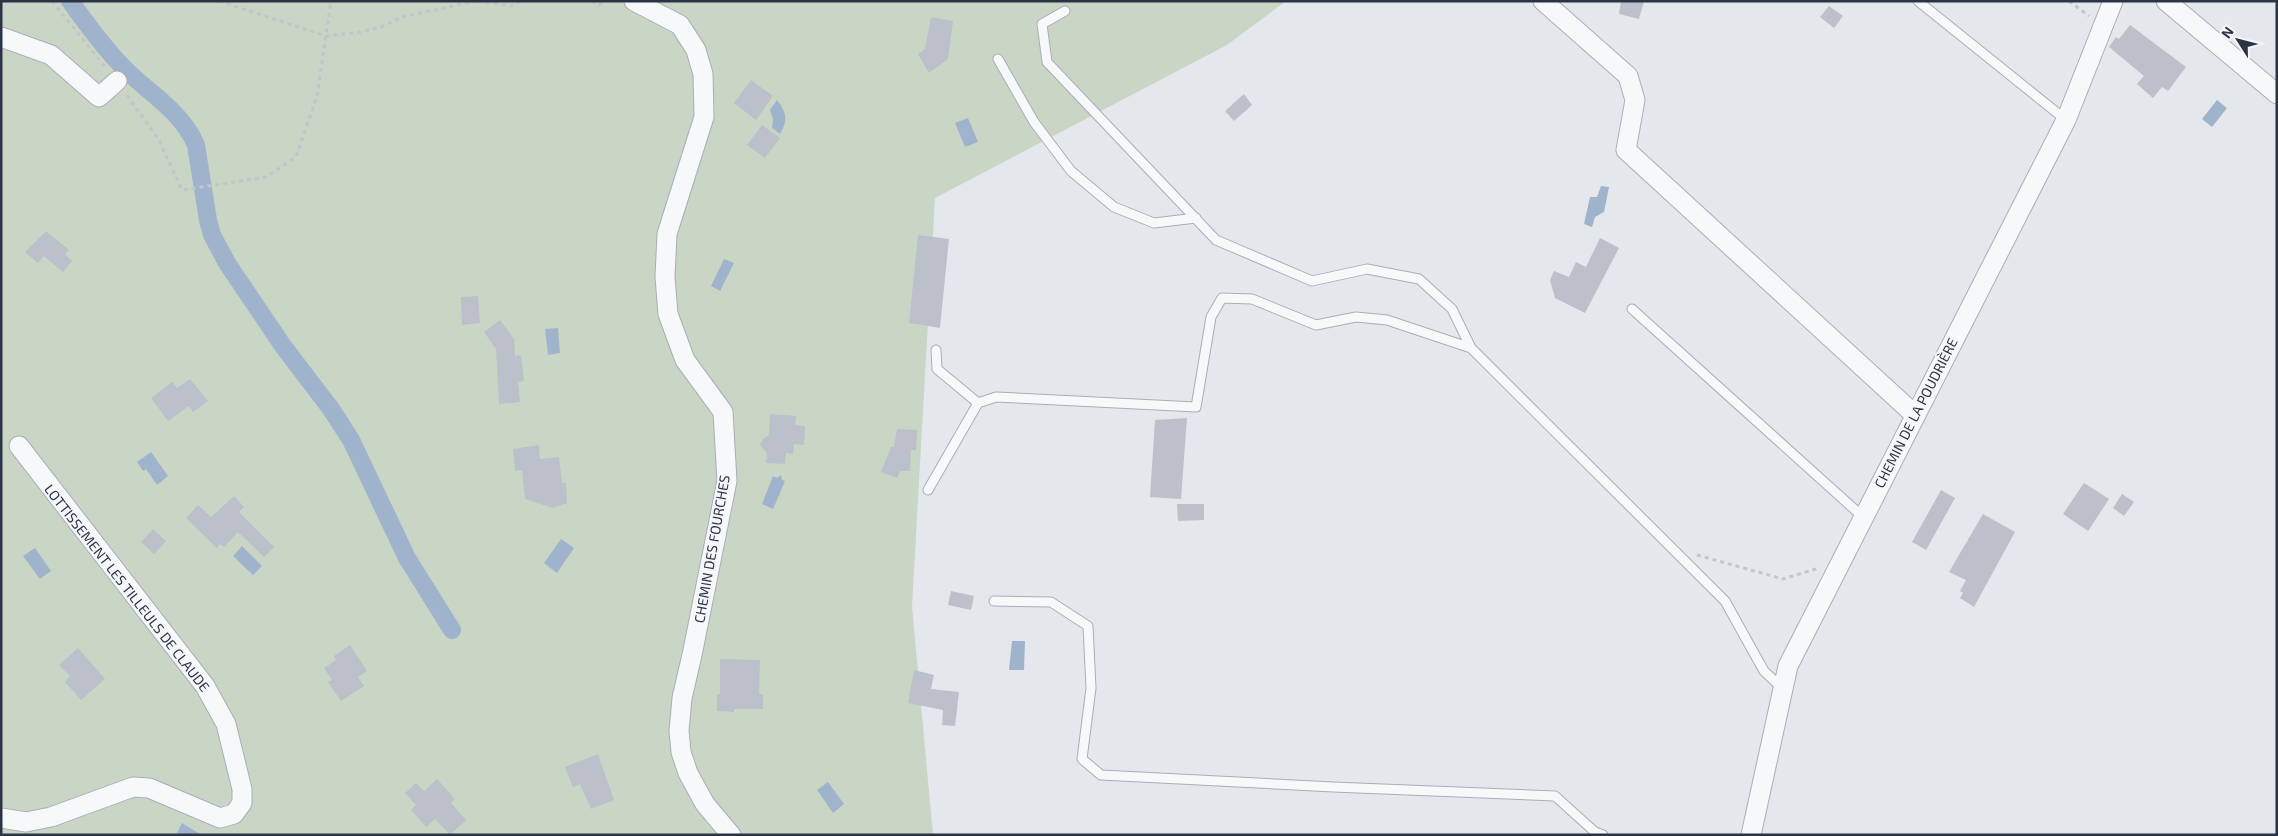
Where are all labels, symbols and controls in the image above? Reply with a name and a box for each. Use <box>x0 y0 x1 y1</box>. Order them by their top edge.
north arrow <box>2213 15 2263 65</box>
text: N <box>2217 23 2237 41</box>
street label: CHEMIN DE LA POUDRIÈRE <box>1870 335 1961 491</box>
street label: CHEMIN DES FOURCHES <box>690 473 733 624</box>
street label: LOTTISSEMENT LES TILLEULS DE CLAUDE <box>41 481 214 695</box>

